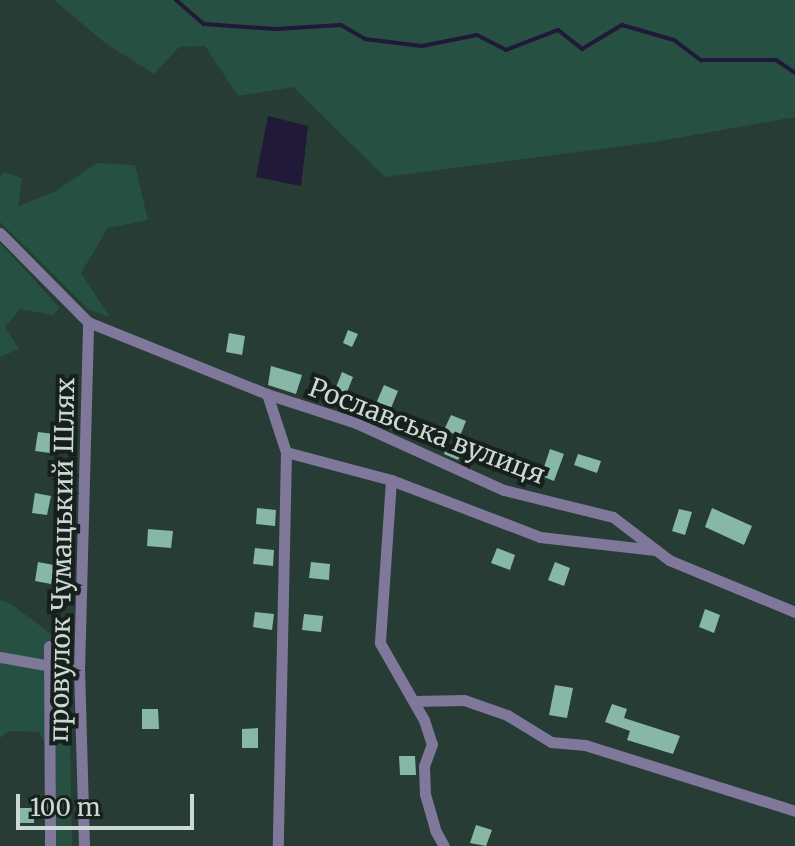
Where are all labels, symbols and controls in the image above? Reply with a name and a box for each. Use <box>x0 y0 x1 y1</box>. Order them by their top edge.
street label: Рославська вулиця <box>304 372 550 490</box>
street label: провулок Чумацький Шлях <box>43 378 81 742</box>
scale bar <box>20 778 198 828</box>
text: 100 m <box>30 792 100 823</box>

